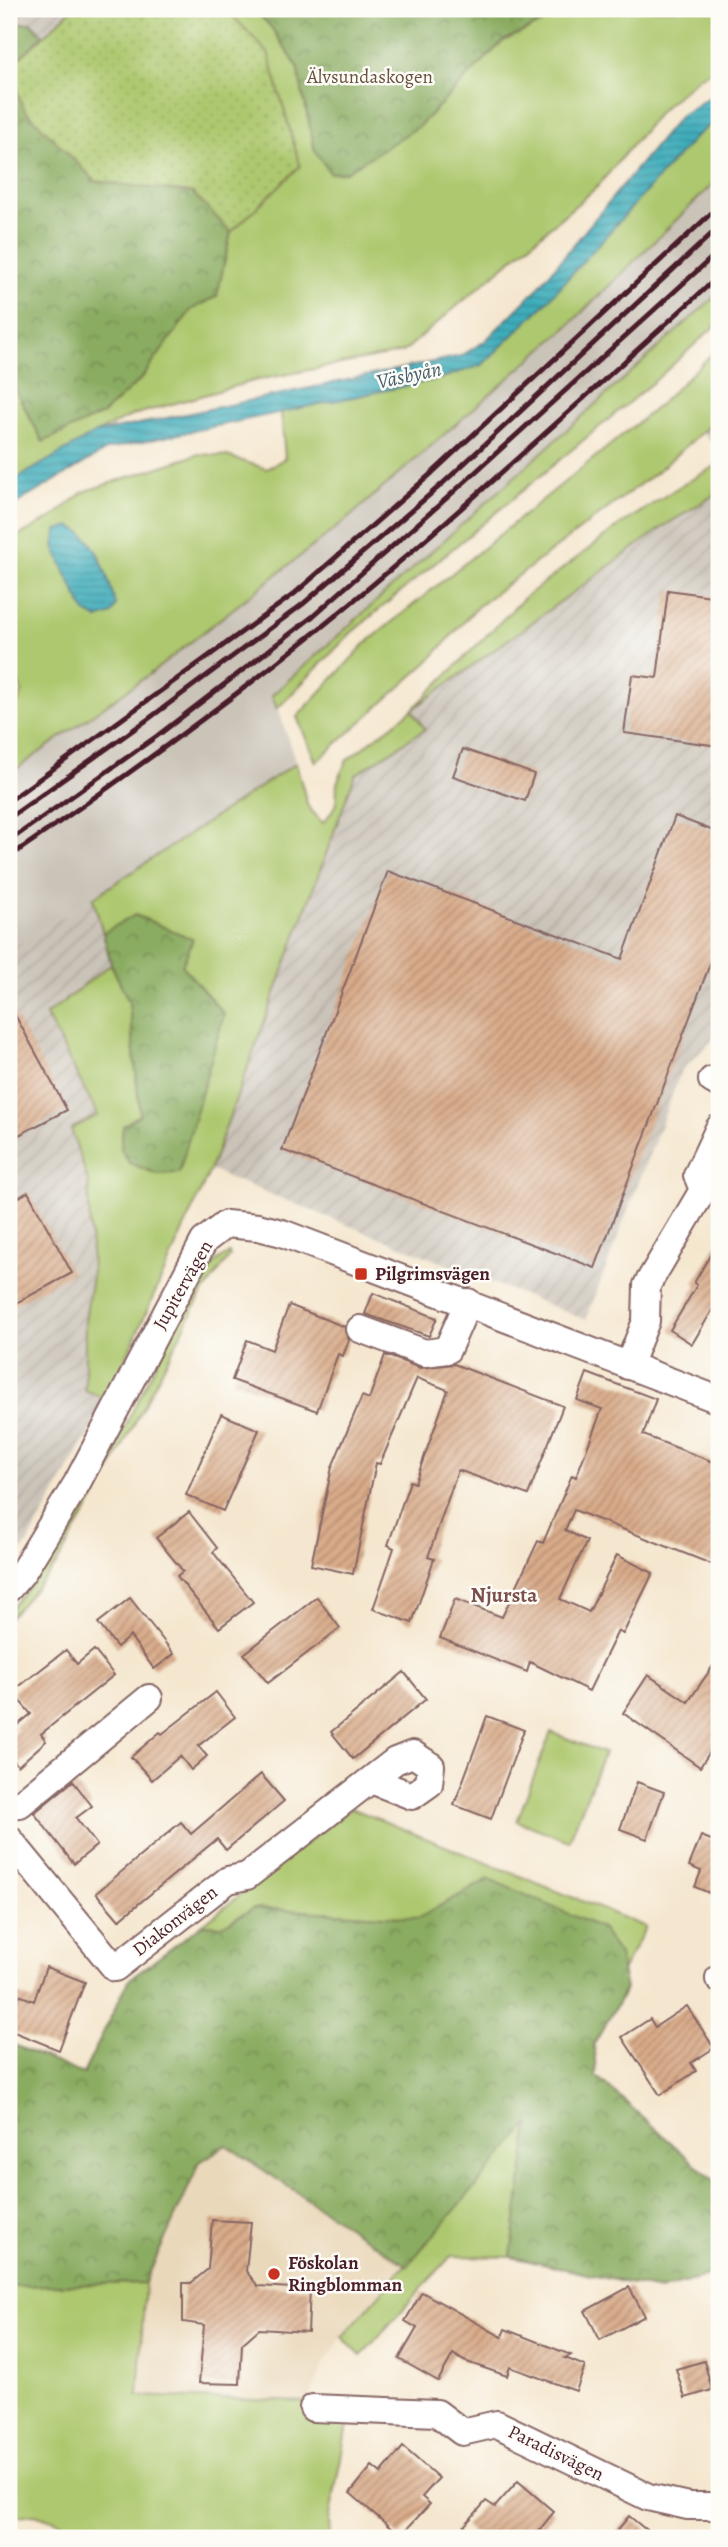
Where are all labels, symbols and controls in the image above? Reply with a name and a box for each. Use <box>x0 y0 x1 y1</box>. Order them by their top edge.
park label: Älvsundaskogen <box>306 64 433 90</box>
water label: Väsbyån <box>374 354 444 396</box>
street label: Jupitervägen <box>147 1236 219 1334</box>
place label: Pilgrimsvägen <box>375 1261 490 1287</box>
marker: Pilgrimsvägen <box>353 1266 369 1282</box>
district label: Njursta <box>471 1581 538 1609</box>
street label: Diakonvägen <box>127 1879 223 1963</box>
place label: Föskolan Ringblomman <box>288 2250 403 2298</box>
marker: Föskolan Ringblomman <box>266 2266 282 2282</box>
street label: Paradisvägen <box>504 2419 608 2487</box>

